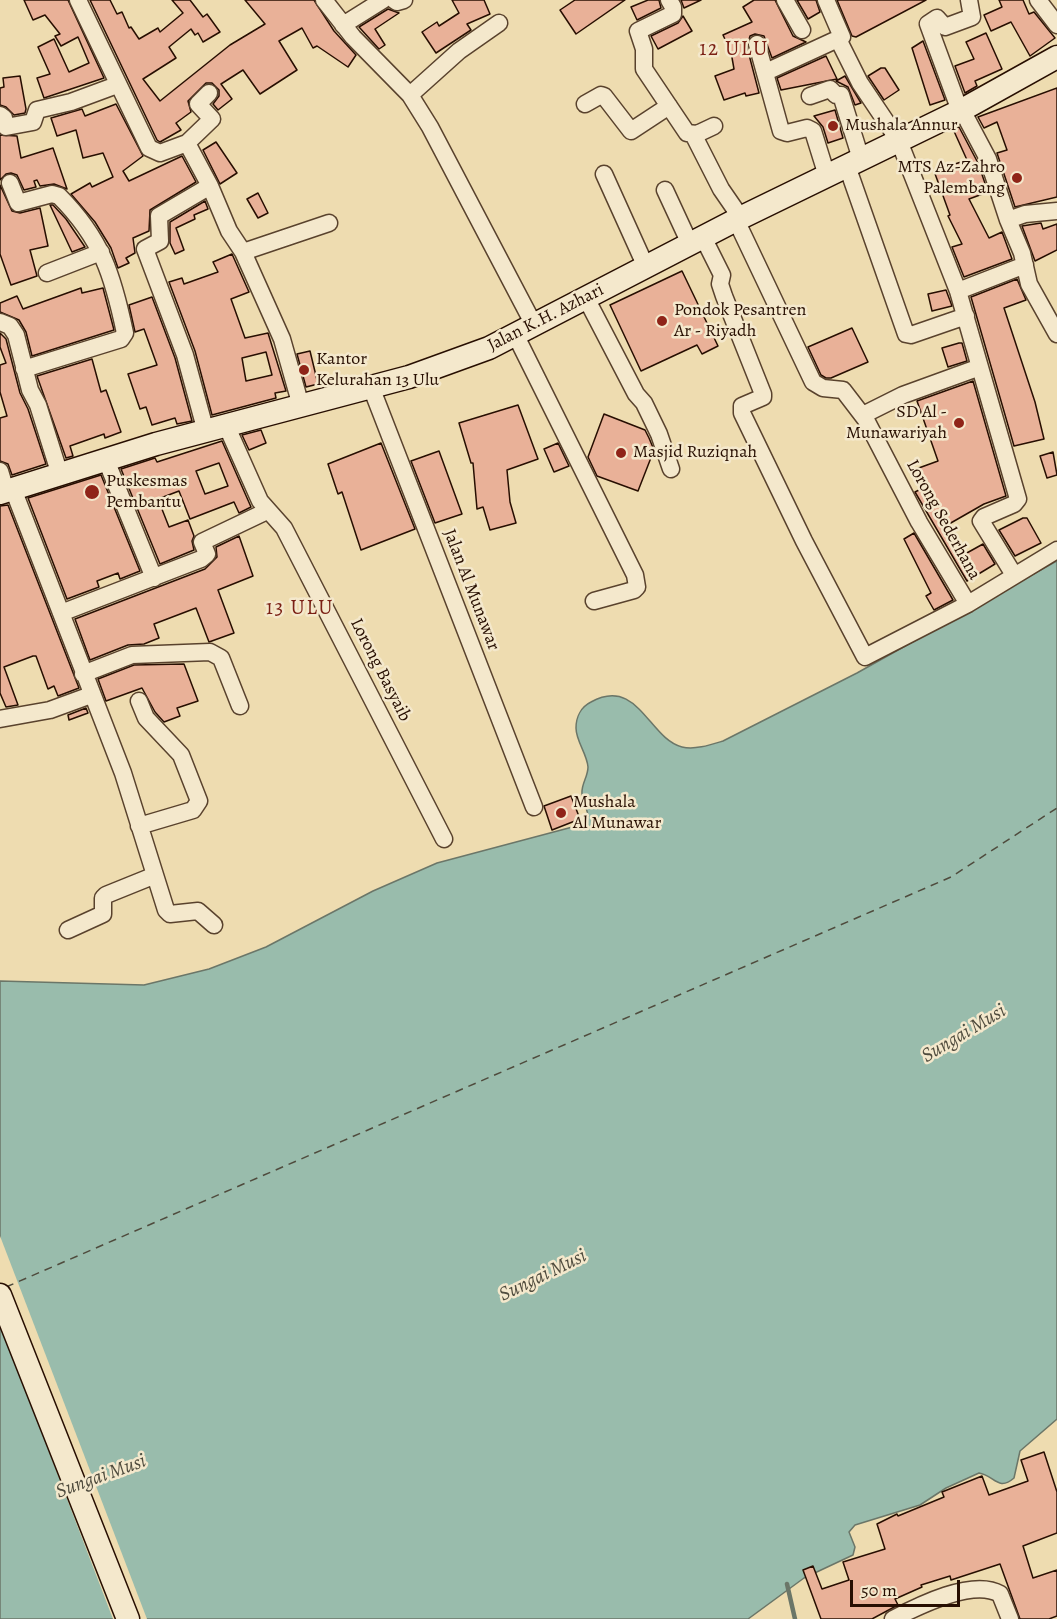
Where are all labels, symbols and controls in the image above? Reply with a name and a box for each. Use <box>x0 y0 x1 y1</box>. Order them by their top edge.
district label: 12 ULU <box>699 37 769 63</box>
place label: Mushala Annur <box>845 115 958 137</box>
marker: Mushala Annur <box>826 119 840 133</box>
place label: MTS Az-Zahro Palembang <box>897 157 1005 200</box>
marker: MTS Az-Zahro Palembang <box>1010 171 1024 185</box>
street label: Jalan K.H. Azhari <box>484 279 608 357</box>
place label: Pondok Pesantren Ar - Riyadh <box>674 300 806 342</box>
marker: Pondok Pesantren Ar - Riyadh <box>655 314 669 328</box>
place label: Kantor Kelurahan 13 Ulu <box>316 349 439 392</box>
marker: Kantor Kelurahan 13 Ulu <box>297 363 311 377</box>
place label: SD Al - Munawariyah <box>846 402 947 444</box>
marker: SD Al - Munawariyah <box>952 416 966 430</box>
place label: Masjid Ruziqnah <box>633 442 757 464</box>
marker: Masjid Ruziqnah <box>614 446 628 460</box>
street label: Lorong Sederhana <box>901 456 985 584</box>
place label: Puskesmas Pembantu <box>106 471 187 514</box>
marker: Puskesmas Pembantu <box>83 483 101 501</box>
street label: Jalan Al Munawar <box>438 526 504 654</box>
district label: 13 ULU <box>266 596 334 622</box>
street label: Lorong Basyaib <box>345 615 415 725</box>
place label: Mushala Al Munawar <box>573 792 661 834</box>
marker: Mushala Al Munawar <box>554 806 568 820</box>
water label: Sungai Musi <box>917 999 1011 1069</box>
water label: Sungai Musi <box>495 1245 591 1307</box>
water label: Sungai Musi <box>53 1450 149 1504</box>
scale bar <box>853 1568 962 1606</box>
text: 50 m <box>861 1578 897 1602</box>

